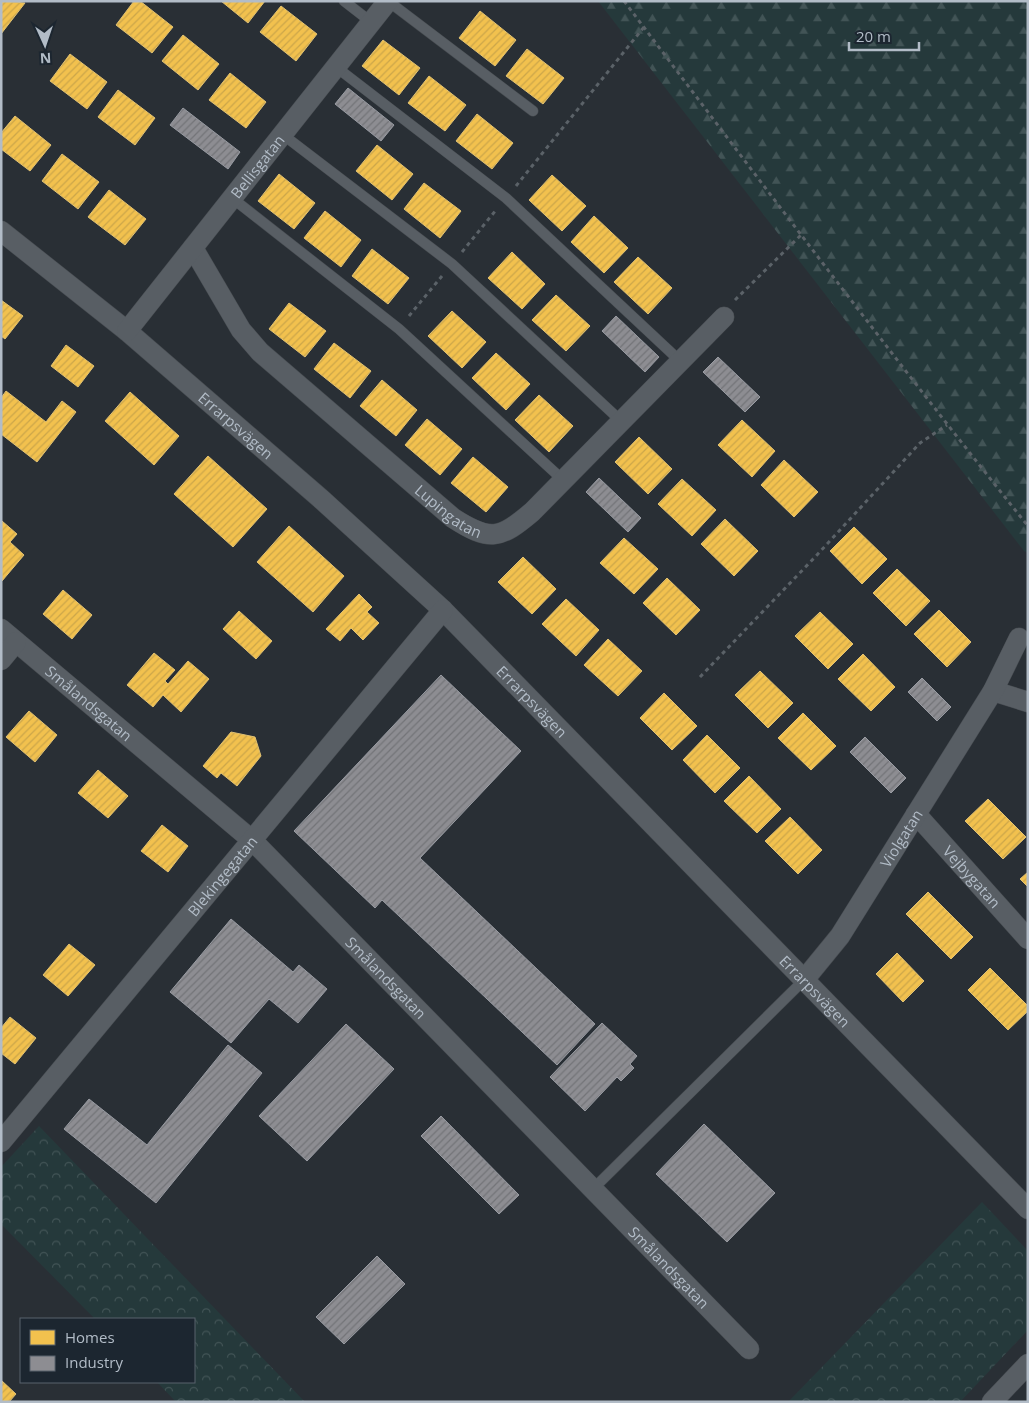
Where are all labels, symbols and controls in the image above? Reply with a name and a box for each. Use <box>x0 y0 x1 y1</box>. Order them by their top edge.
north arrow <box>20 20 70 70</box>
scale bar <box>849 20 919 52</box>
text: 20 m <box>856 26 891 46</box>
text: N <box>40 49 52 68</box>
street label: Bellisgatan <box>226 130 289 202</box>
street label: Errarpsvägen <box>194 387 278 463</box>
street label: Lupingatan <box>411 480 485 542</box>
street label: Smålandsgatan <box>41 661 137 745</box>
street label: Errarpsvägen <box>492 661 572 742</box>
street label: Violgatan <box>875 805 927 871</box>
street label: Blekingegatan <box>183 831 261 920</box>
street label: Vejbygatan <box>939 841 1005 912</box>
street label: Smålandsgatan <box>341 932 431 1023</box>
street label: Errarpsvägen <box>775 951 855 1031</box>
street label: Smålandsgatan <box>624 1222 714 1313</box>
legend <box>20 1318 195 1383</box>
text: Homes <box>65 1327 115 1347</box>
text: Industry <box>65 1352 123 1372</box>

